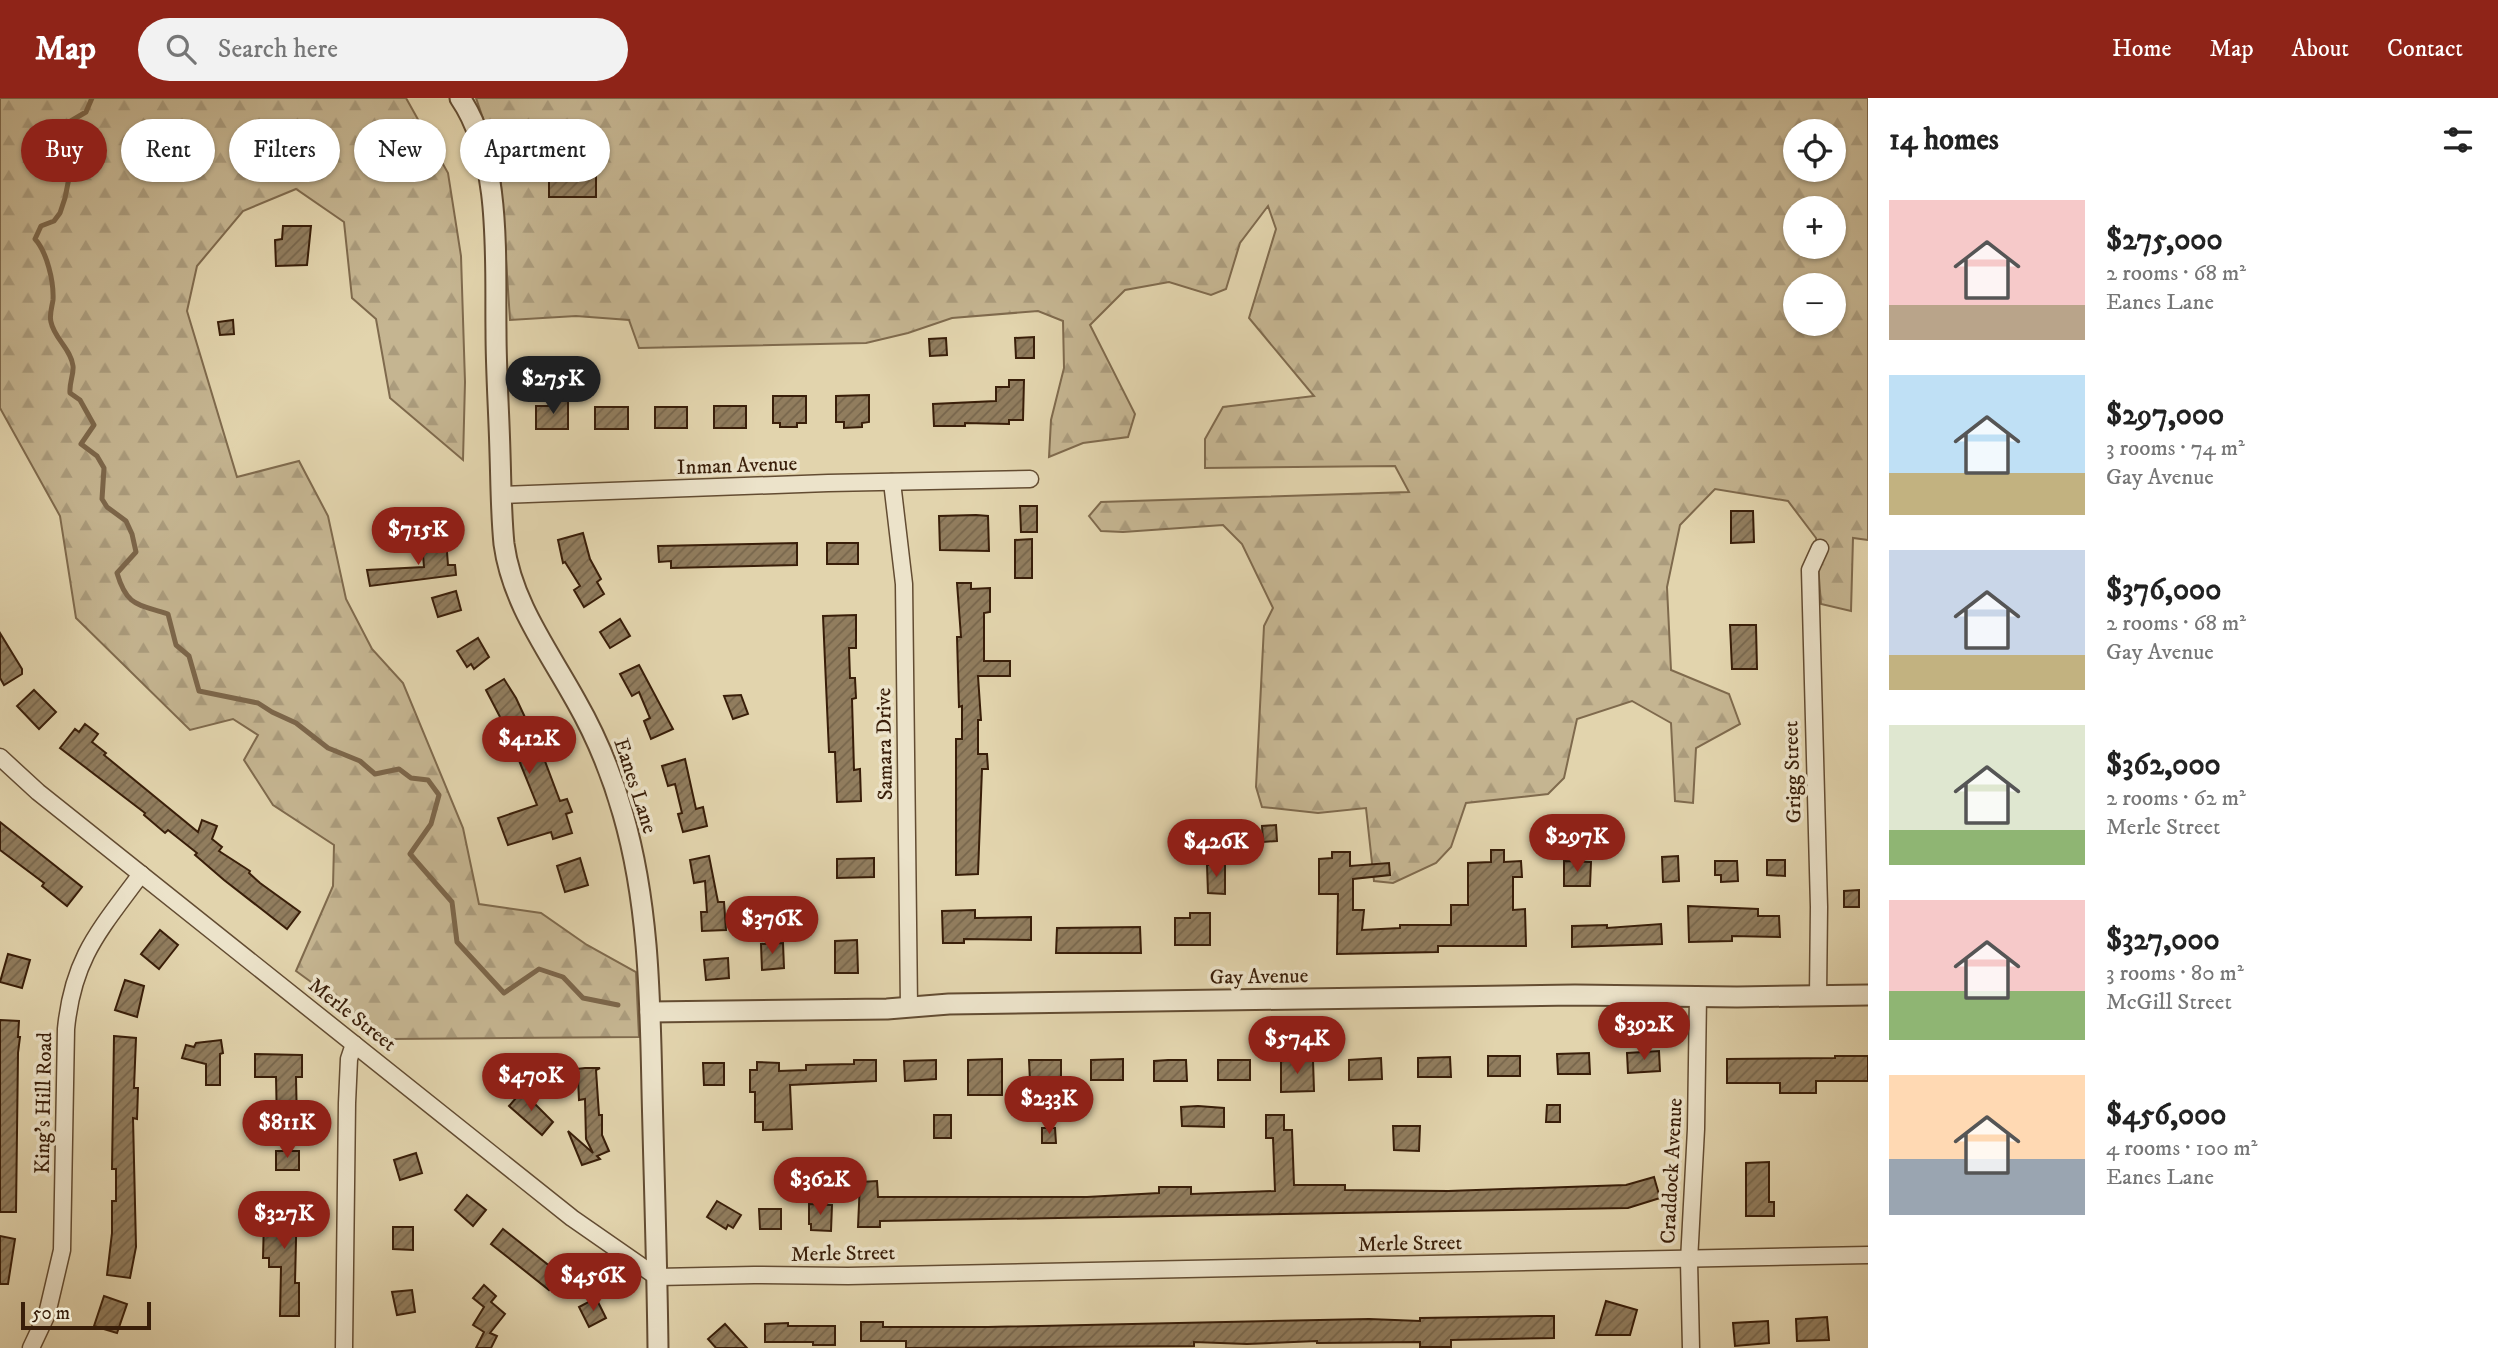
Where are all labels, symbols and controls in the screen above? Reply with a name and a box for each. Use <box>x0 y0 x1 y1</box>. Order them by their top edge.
search box <box>138 18 628 81</box>
text: Map <box>35 29 96 70</box>
icon: search <box>162 30 200 68</box>
text: Search here <box>218 33 338 66</box>
text: Home <box>2112 34 2171 64</box>
text: Map <box>2209 34 2254 64</box>
text: About <box>2292 34 2349 64</box>
text: Contact <box>2387 34 2463 64</box>
chip: Buy <box>21 119 107 182</box>
chip: Rent <box>121 119 215 182</box>
chip: Filters <box>229 119 340 182</box>
chip: New <box>354 119 446 182</box>
chip: Apartment <box>460 119 610 182</box>
map controls <box>1783 119 1846 336</box>
button: locate <box>1783 119 1846 182</box>
icon: filters <box>2439 121 2477 159</box>
text: 14 homes <box>1889 122 1999 159</box>
button: + <box>1783 196 1846 259</box>
text: $275,000 <box>2106 222 2223 259</box>
icon: home <box>1945 228 2029 312</box>
text: 2 rooms · 68 m² <box>2106 259 2246 288</box>
button: − <box>1783 273 1846 336</box>
text: Eanes Lane <box>2106 288 2214 317</box>
pin: $275K <box>504 356 602 416</box>
text: $275K <box>522 364 584 393</box>
text: $297,000 <box>2106 397 2224 434</box>
icon: home <box>1945 403 2029 487</box>
text: 3 rooms · 74 m² <box>2106 434 2245 463</box>
street label: Inman Avenue <box>676 451 798 481</box>
text: Gay Avenue <box>2106 463 2214 492</box>
pin: $715K <box>369 508 467 567</box>
text: $715K <box>388 515 448 544</box>
text: $376,000 <box>2106 572 2221 609</box>
icon: home <box>1945 578 2029 662</box>
text: 2 rooms · 68 m² <box>2106 609 2246 638</box>
text: Gay Avenue <box>2106 638 2214 667</box>
street label: Samara Drive <box>871 687 899 801</box>
pin: $412K <box>480 716 578 776</box>
street label: Grigg Street <box>1778 720 1808 824</box>
text: $412K <box>498 724 560 753</box>
street label: Eanes Lane <box>607 735 663 837</box>
text: $362,000 <box>2106 747 2221 784</box>
icon: home <box>1945 753 2029 837</box>
text: 2 rooms · 62 m² <box>2106 784 2246 813</box>
text: Merle Street <box>2106 813 2220 842</box>
pin: $297K <box>1528 814 1626 874</box>
pin: $426K <box>1167 820 1265 879</box>
text: $297K <box>1545 822 1609 851</box>
text: $426K <box>1183 827 1249 856</box>
pin: $376K <box>723 896 821 956</box>
text: $376K <box>741 904 803 933</box>
text: $327,000 <box>2106 922 2220 959</box>
icon: home <box>1945 928 2029 1012</box>
text: 3 rooms · 80 m² <box>2106 959 2244 988</box>
street label: Gay Avenue <box>1210 963 1309 991</box>
street label: Merle Street <box>303 973 401 1058</box>
text: McGill Street <box>2106 988 2232 1017</box>
pin: $392K <box>1595 1002 1693 1062</box>
text: $392K <box>1614 1010 1674 1039</box>
pin: $574K <box>1248 1016 1346 1076</box>
text: $574K <box>1264 1024 1330 1053</box>
street label: King's Hill Road <box>30 1031 58 1174</box>
pin: $470K <box>482 1054 580 1113</box>
text: $470K <box>498 1061 564 1090</box>
pin: $233K <box>1000 1076 1098 1136</box>
text: $233K <box>1020 1084 1078 1113</box>
street label: Craddock Avenue <box>1655 1097 1689 1245</box>
text: $456,000 <box>2106 1097 2226 1134</box>
pin: $811K <box>238 1100 336 1160</box>
icon: home <box>1945 1103 2029 1187</box>
text: $811K <box>258 1108 316 1137</box>
text: 4 rooms · 100 m² <box>2106 1134 2258 1163</box>
pin: $362K <box>771 1158 869 1217</box>
text: Eanes Lane <box>2106 1163 2214 1192</box>
text: $362K <box>790 1165 850 1194</box>
pin: $327K <box>235 1192 333 1251</box>
text: $327K <box>254 1199 314 1228</box>
street label: Merle Street <box>1358 1230 1463 1258</box>
street label: Merle Street <box>791 1240 896 1268</box>
pin: $456K <box>544 1254 642 1313</box>
text: $456K <box>560 1261 626 1290</box>
scale bar <box>21 1299 150 1331</box>
text: 50 m <box>32 1302 70 1325</box>

